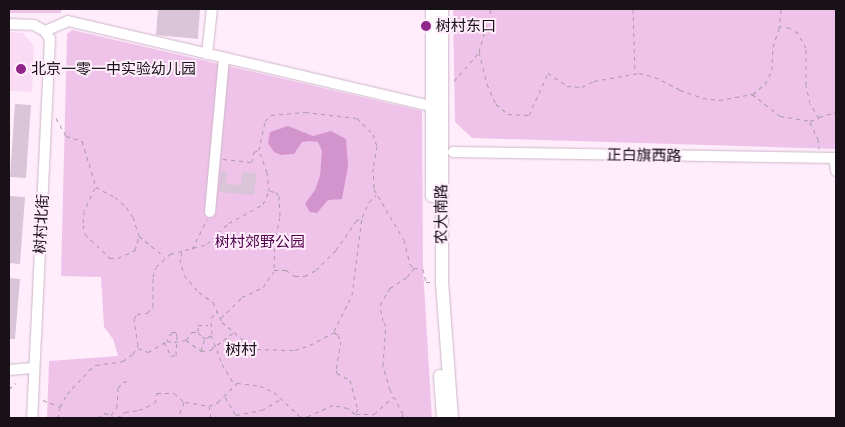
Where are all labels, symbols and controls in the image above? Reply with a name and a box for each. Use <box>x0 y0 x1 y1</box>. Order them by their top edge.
place label: 树村东口 <box>436 17 496 35</box>
marker: 树村东口 <box>420 20 432 32</box>
place label: 北京一零一中实验幼儿园 <box>31 60 196 78</box>
marker: 北京一零一中实验幼儿园 <box>15 63 27 75</box>
street label: 正白旗西路 <box>606 145 682 165</box>
street label: 农大南路 <box>432 184 450 244</box>
street label: 树村北街 <box>30 194 52 254</box>
park label: 树村郊野公园 <box>215 233 305 251</box>
district label: 树村 <box>225 339 257 359</box>

